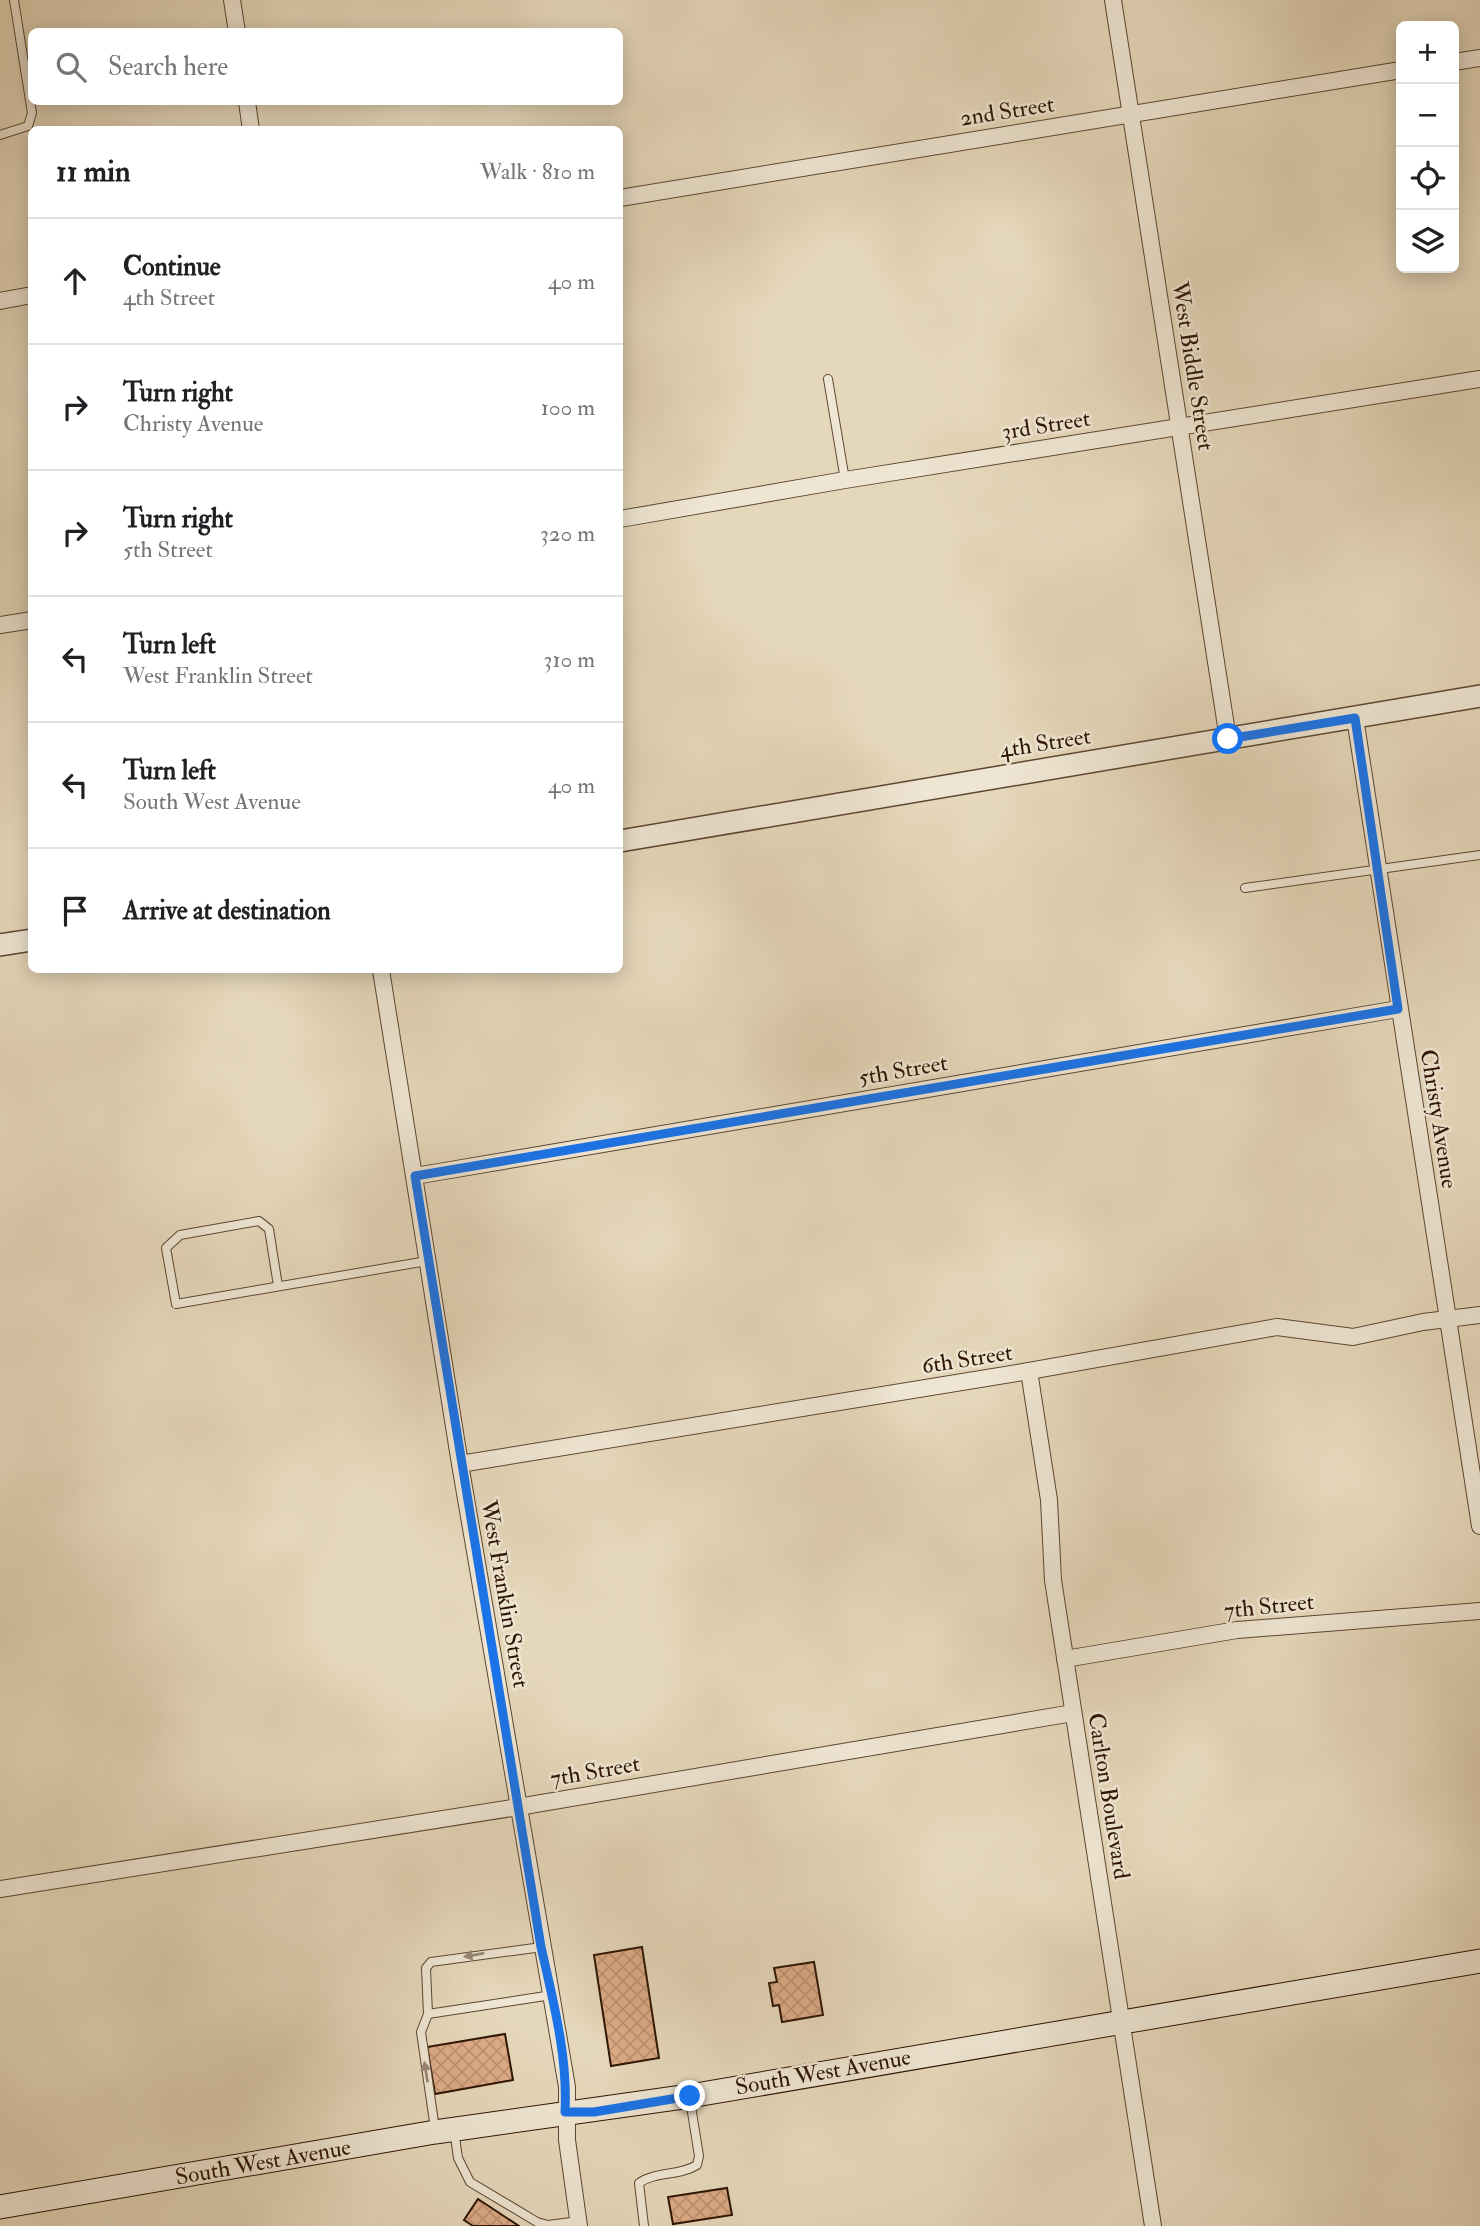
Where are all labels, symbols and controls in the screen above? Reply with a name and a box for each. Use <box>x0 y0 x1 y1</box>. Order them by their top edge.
map controls <box>1396 21 1459 273</box>
button: + <box>1396 21 1459 84</box>
search box <box>28 28 623 105</box>
icon: search <box>52 48 90 86</box>
text: Search here <box>108 51 228 83</box>
button: − <box>1396 84 1459 147</box>
street label: 2nd Street <box>958 89 1056 133</box>
button: locate <box>1396 147 1459 210</box>
text: 11 min <box>56 153 130 190</box>
text: Walk · 810 m <box>480 157 595 186</box>
button: layers <box>1396 210 1459 273</box>
text: Continue <box>123 251 221 283</box>
icon: ahead <box>56 262 94 300</box>
text: 40 m <box>548 267 595 296</box>
street label: West Biddle Street <box>1165 279 1221 452</box>
text: 4th Street <box>123 283 215 312</box>
text: Turn right <box>123 377 233 409</box>
icon: right <box>56 388 94 426</box>
text: 100 m <box>541 393 595 422</box>
street label: 3rd Street <box>1000 404 1092 446</box>
text: Christy Avenue <box>123 409 263 438</box>
text: Turn right <box>123 503 233 535</box>
icon: right <box>56 514 94 552</box>
text: 320 m <box>540 519 595 548</box>
text: 5th Street <box>123 535 213 564</box>
text: Turn left <box>123 629 216 661</box>
icon: left <box>56 640 94 678</box>
text: 310 m <box>544 645 595 674</box>
text: West Franklin Street <box>123 661 313 690</box>
street label: 4th Street <box>997 721 1093 765</box>
route start <box>1212 723 1243 754</box>
text: Turn left <box>123 755 216 787</box>
icon: left <box>56 766 94 804</box>
text: 40 m <box>548 771 595 800</box>
text: South West Avenue <box>123 787 301 816</box>
icon: arrive <box>56 892 94 930</box>
text: Arrive at destination <box>123 895 331 927</box>
street label: Christy Avenue <box>1414 1047 1464 1191</box>
street label: 5th Street <box>856 1048 950 1092</box>
street label: 6th Street <box>920 1338 1014 1380</box>
street label: West Franklin Street <box>474 1497 536 1690</box>
street label: 7th Street <box>1223 1587 1315 1625</box>
street label: Carlton Boulevard <box>1082 1711 1136 1881</box>
street label: 7th Street <box>548 1749 642 1793</box>
one-way arrow <box>463 1950 485 1961</box>
street label: South West Avenue <box>733 2042 913 2102</box>
one-way arrow <box>420 2061 431 2083</box>
route end <box>674 2080 705 2111</box>
street label: South West Avenue <box>173 2132 353 2192</box>

